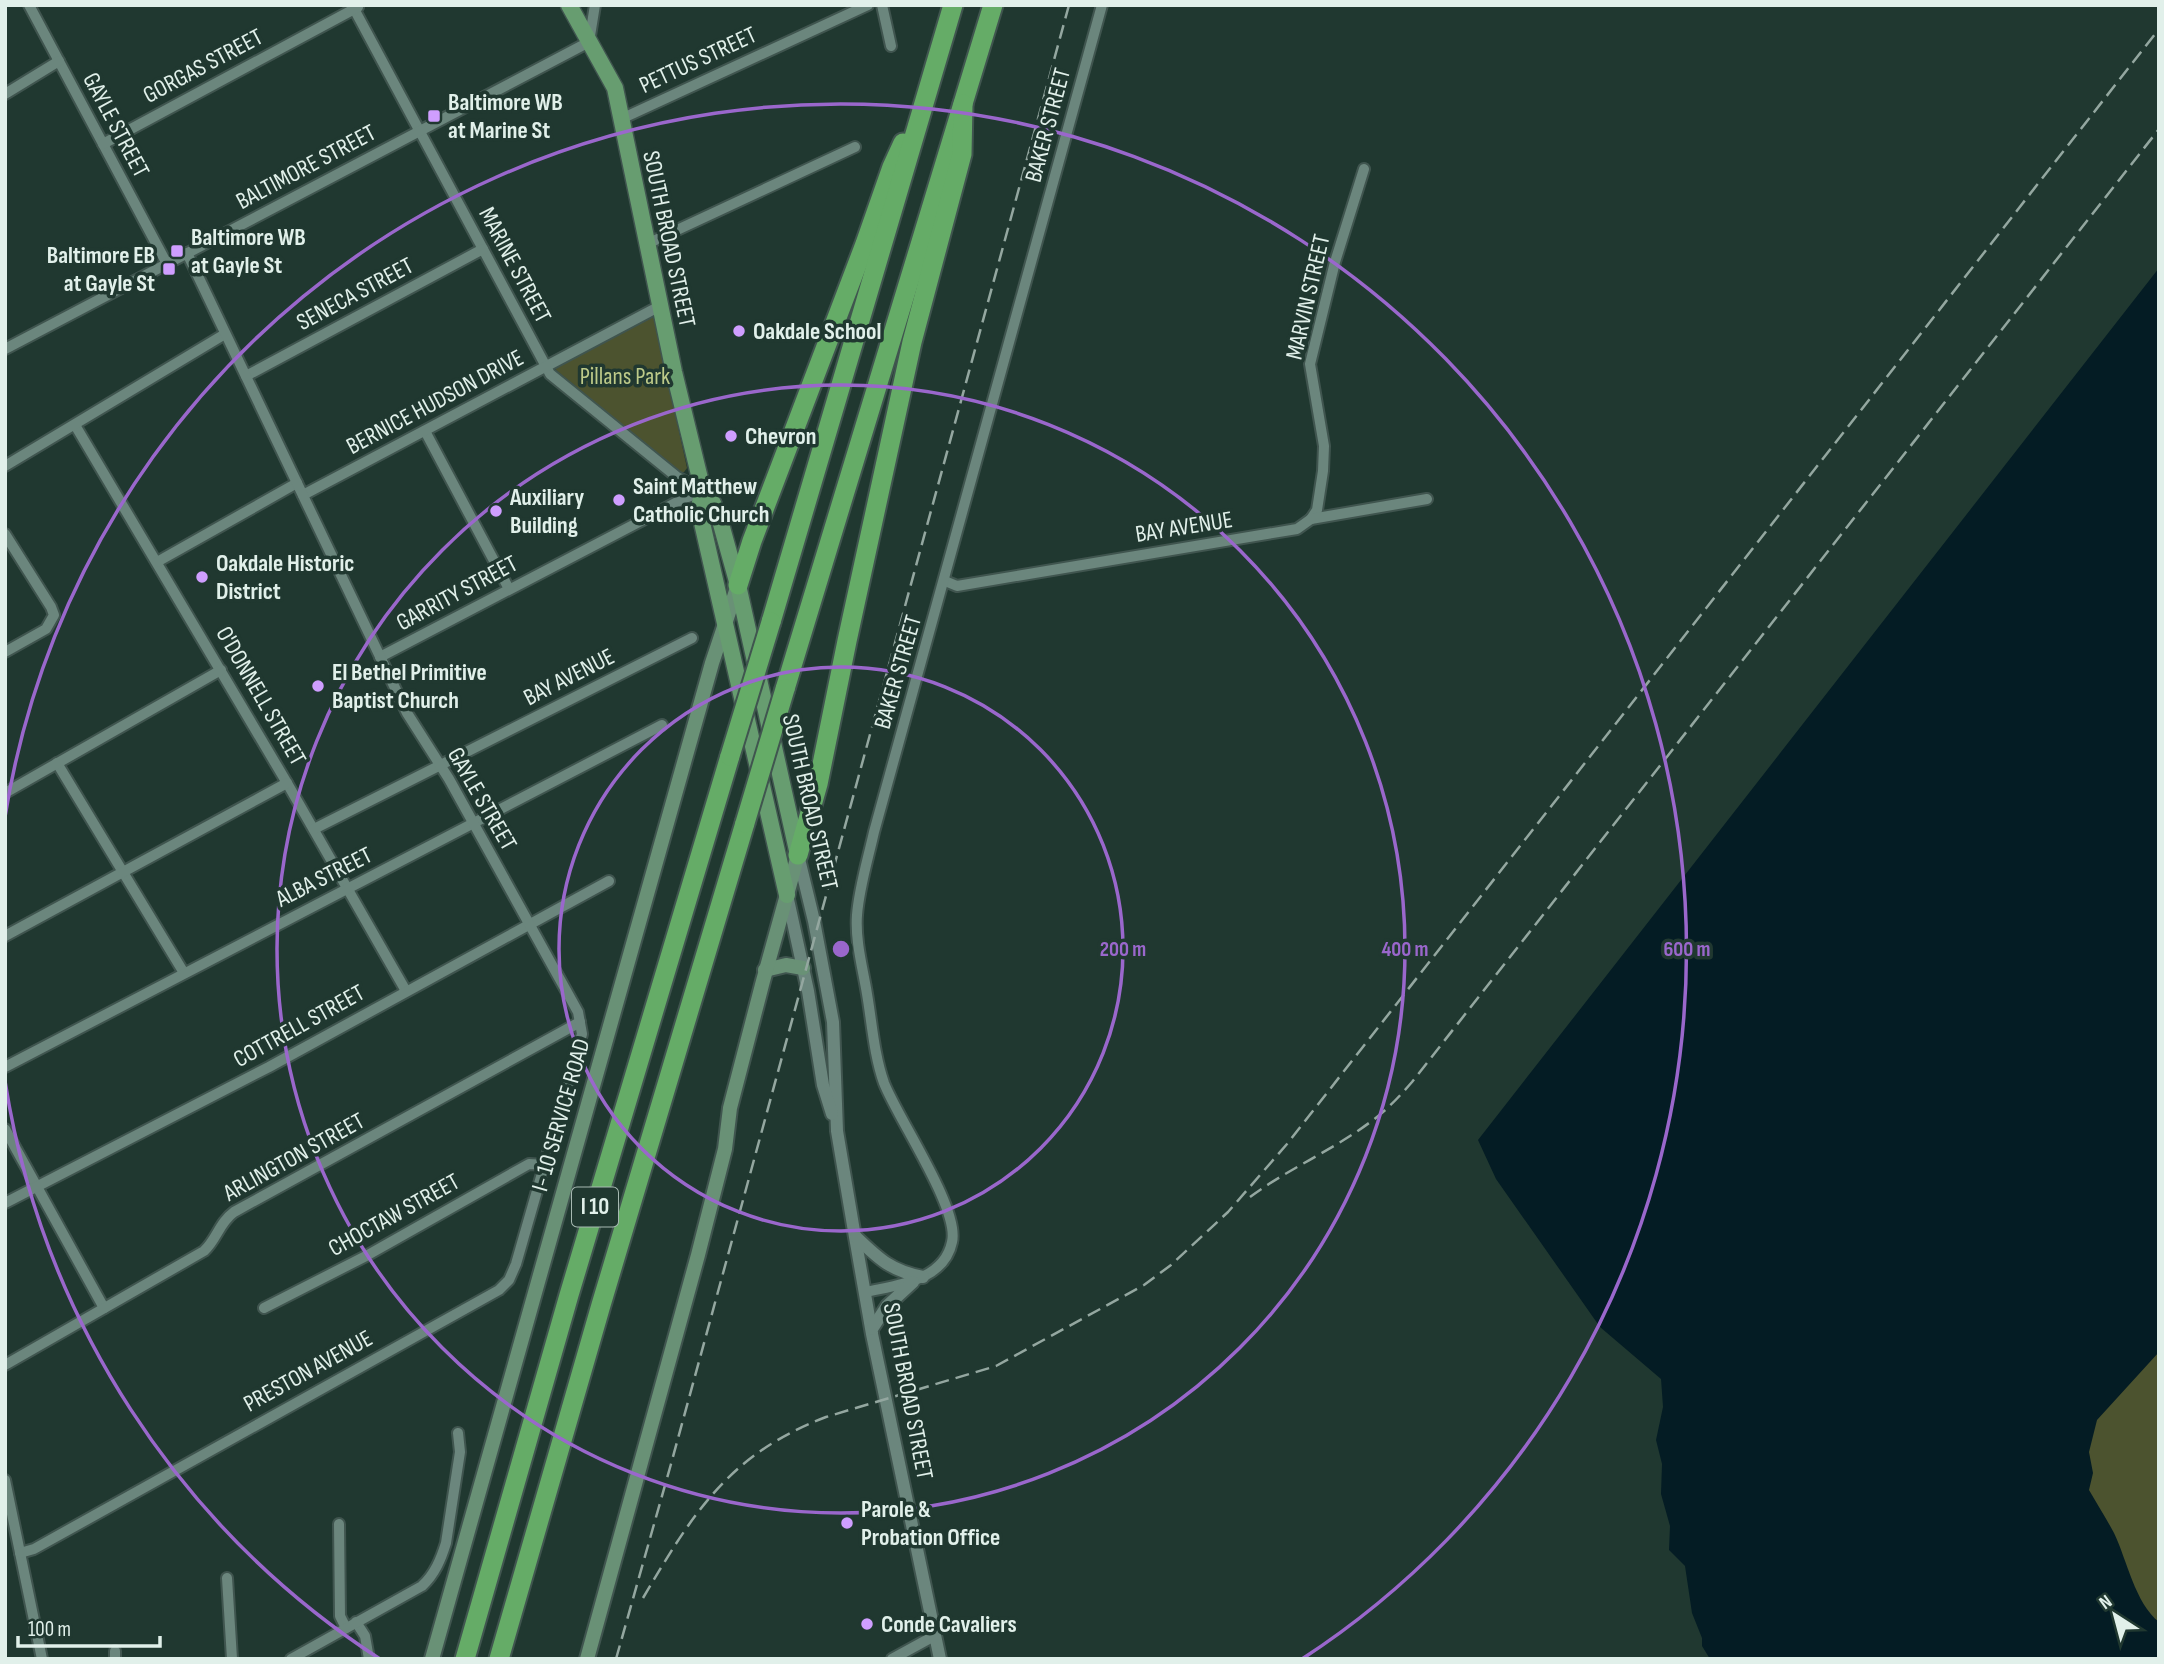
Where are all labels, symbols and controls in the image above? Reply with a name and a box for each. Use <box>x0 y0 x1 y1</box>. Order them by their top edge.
street label: PETTUS STREET <box>635 20 761 100</box>
street label: GORGAS STREET <box>138 22 268 110</box>
street label: BAKER STREET <box>1019 65 1077 185</box>
street label: GAYLE STREET <box>76 68 156 182</box>
place label: Baltimore WB at Marine St <box>448 88 563 145</box>
marker: Baltimore WB at Marine St <box>426 108 442 124</box>
street label: BALTIMORE STREET <box>231 118 381 216</box>
street label: SOUTH BROAD STREET <box>636 148 702 330</box>
street label: MARINE STREET <box>472 202 558 328</box>
place label: Baltimore WB at Gayle St <box>191 223 306 280</box>
street label: MARVIN STREET <box>1280 231 1337 362</box>
place label: Baltimore EB at Gayle St <box>47 241 155 298</box>
marker: Baltimore WB at Gayle St <box>169 243 185 259</box>
street label: SENECA STREET <box>292 251 419 337</box>
marker: Baltimore EB at Gayle St <box>161 261 177 277</box>
place label: Oakdale School <box>753 317 881 346</box>
marker: Oakdale School <box>731 323 747 339</box>
street label: BERNICE HUDSON DRIVE <box>342 343 528 461</box>
park label: Pillans Park <box>580 362 670 391</box>
place label: Chevron <box>745 422 816 451</box>
marker: Chevron <box>723 428 739 444</box>
place label: Saint Matthew Catholic Church <box>633 472 769 529</box>
place label: Auxiliary Building <box>509 483 584 540</box>
marker: Saint Matthew Catholic Church <box>611 492 627 508</box>
marker: Auxiliary Building <box>488 503 504 519</box>
street label: BAY AVENUE <box>1133 505 1235 549</box>
place label: Oakdale Historic District <box>216 549 354 606</box>
street label: GARRITY STREET <box>391 549 523 637</box>
marker: Oakdale Historic District <box>194 569 210 585</box>
street label: BAKER STREET <box>868 612 928 732</box>
street label: O'DONNELL STREET <box>210 621 313 771</box>
street label: BAY AVENUE <box>519 642 619 712</box>
place label: El Bethel Primitive Baptist Church <box>332 658 487 715</box>
marker: El Bethel Primitive Baptist Church <box>310 678 326 694</box>
street label: SOUTH BROAD STREET <box>776 711 844 893</box>
street label: GAYLE STREET <box>441 742 523 856</box>
street label: ALBA STREET <box>270 840 377 914</box>
centre of rings <box>829 937 853 961</box>
text: 200 m <box>1100 937 1146 962</box>
text: 400 m <box>1382 937 1428 962</box>
text: 600 m <box>1663 937 1711 962</box>
street label: COTTRELL STREET <box>228 978 370 1074</box>
street label: I- 10 SERVICE ROAD <box>525 1035 597 1195</box>
street label: ARLINGTON STREET <box>218 1106 370 1208</box>
street label: CHOCTAW STREET <box>323 1167 465 1263</box>
road number: I 10 <box>572 1188 618 1226</box>
street label: SOUTH BROAD STREET <box>877 1300 939 1482</box>
street label: PRESTON AVENUE <box>239 1324 377 1418</box>
place label: Parole & Probation Office <box>861 1495 1000 1552</box>
marker: Parole & Probation Office <box>839 1515 855 1531</box>
north arrow <box>2080 1580 2150 1650</box>
text: N <box>2095 1590 2117 1615</box>
scale bar <box>18 1604 159 1648</box>
place label: Conde Cavaliers <box>881 1610 1017 1639</box>
marker: Conde Cavaliers <box>859 1616 875 1632</box>
text: 100 m <box>28 1617 71 1642</box>

